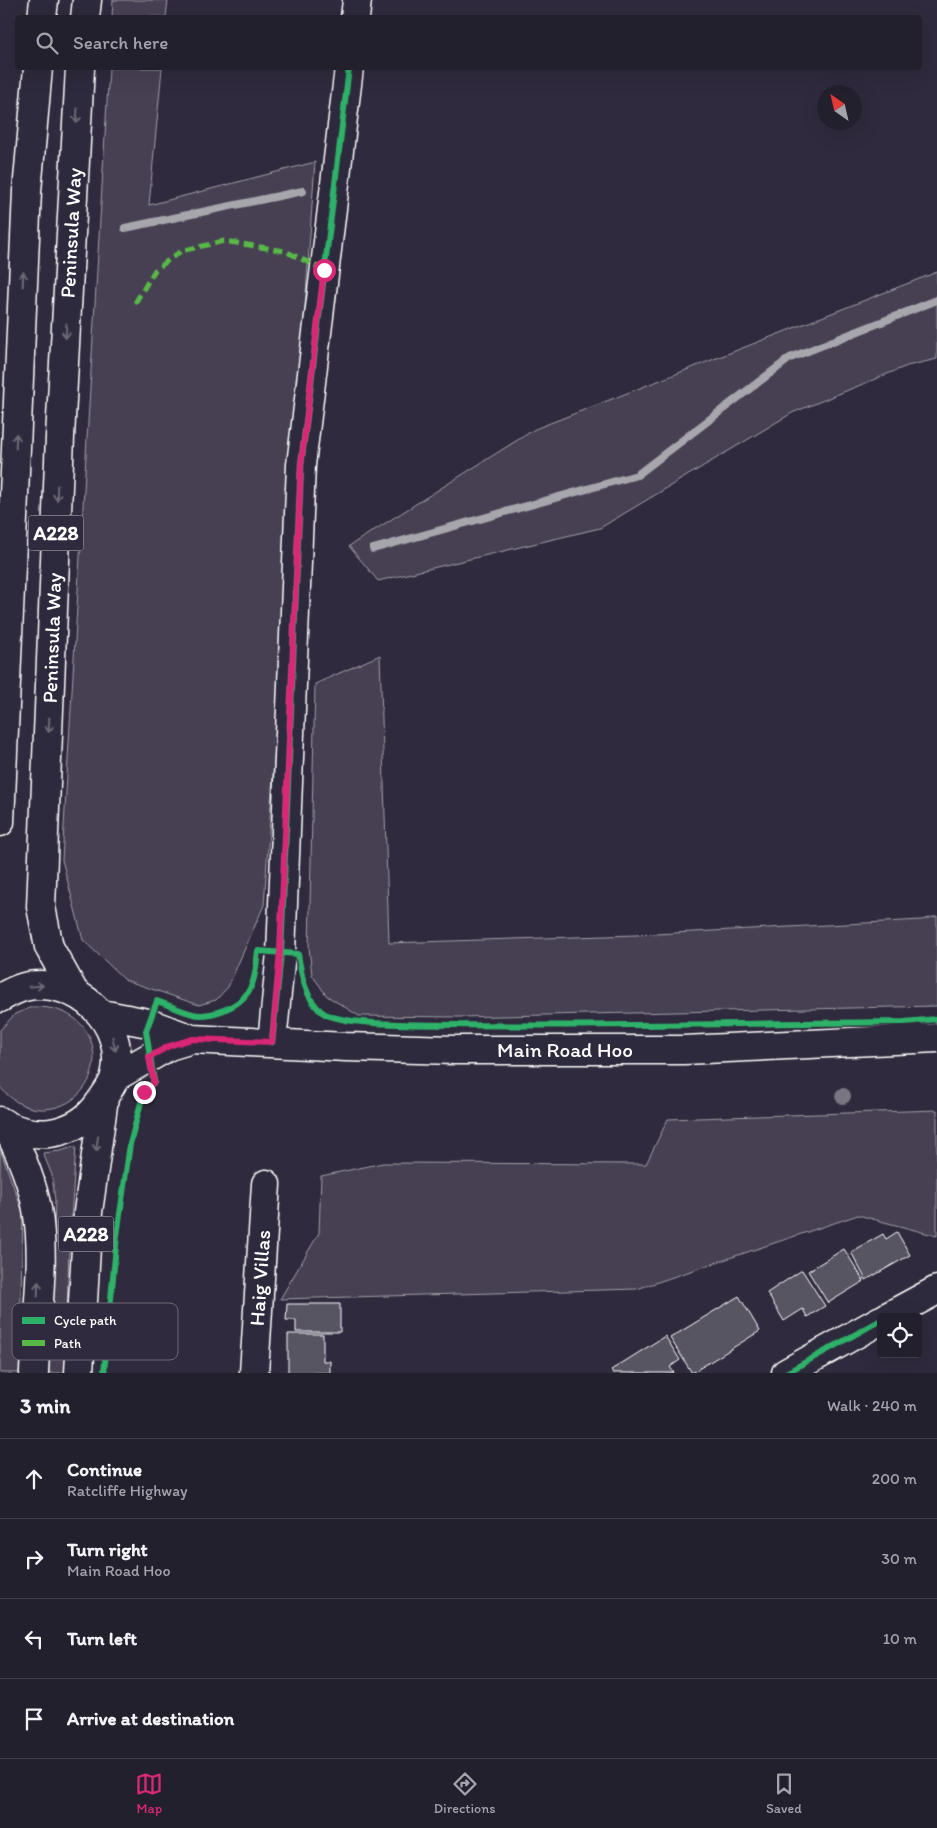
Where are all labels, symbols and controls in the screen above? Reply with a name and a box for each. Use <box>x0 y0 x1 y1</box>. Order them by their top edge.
search box <box>15 15 922 70</box>
icon: search <box>33 29 61 57</box>
text: Search here <box>73 31 168 54</box>
north arrow <box>817 85 862 130</box>
one-way arrow <box>73 108 82 124</box>
street label: Peninsula Way <box>55 167 86 299</box>
route start <box>313 259 336 282</box>
one-way arrow <box>19 271 28 287</box>
one-way arrow <box>61 323 70 339</box>
one-way arrow <box>12 434 21 450</box>
one-way arrow <box>53 485 62 501</box>
road number: A228 <box>28 516 84 550</box>
street label: Peninsula Way <box>37 572 66 704</box>
one-way arrow <box>44 717 53 733</box>
one-way arrow <box>28 981 44 991</box>
one-way arrow <box>110 1036 120 1052</box>
street label: Main Road Hoo <box>497 1037 633 1062</box>
route end <box>133 1081 156 1104</box>
one-way arrow <box>91 1136 101 1152</box>
road number: A228 <box>58 1216 114 1252</box>
street label: Haig Villas <box>244 1229 275 1327</box>
one-way arrow <box>34 1282 43 1298</box>
legend <box>12 1303 178 1360</box>
text: Cycle path <box>54 1312 117 1329</box>
map controls <box>877 1313 922 1358</box>
button: locate <box>877 1313 922 1358</box>
text: Path <box>54 1335 81 1352</box>
text: 3 min <box>20 1393 70 1418</box>
text: Walk · 240 m <box>827 1396 917 1415</box>
text: Continue <box>67 1458 142 1481</box>
icon: ahead <box>20 1465 48 1493</box>
text: 200 m <box>872 1469 917 1488</box>
text: Ratcliffe Highway <box>67 1481 188 1500</box>
text: Turn right <box>67 1538 148 1561</box>
icon: right <box>20 1545 48 1573</box>
text: 30 m <box>881 1549 917 1568</box>
text: Main Road Hoo <box>67 1561 171 1580</box>
icon: left <box>20 1625 48 1653</box>
text: Turn left <box>67 1627 137 1650</box>
text: 10 m <box>883 1629 917 1648</box>
icon: arrive <box>20 1705 48 1733</box>
text: Arrive at destination <box>67 1707 234 1730</box>
tab: Map <box>135 1770 163 1817</box>
tab: Directions <box>434 1770 495 1817</box>
tab: Saved <box>766 1770 802 1817</box>

